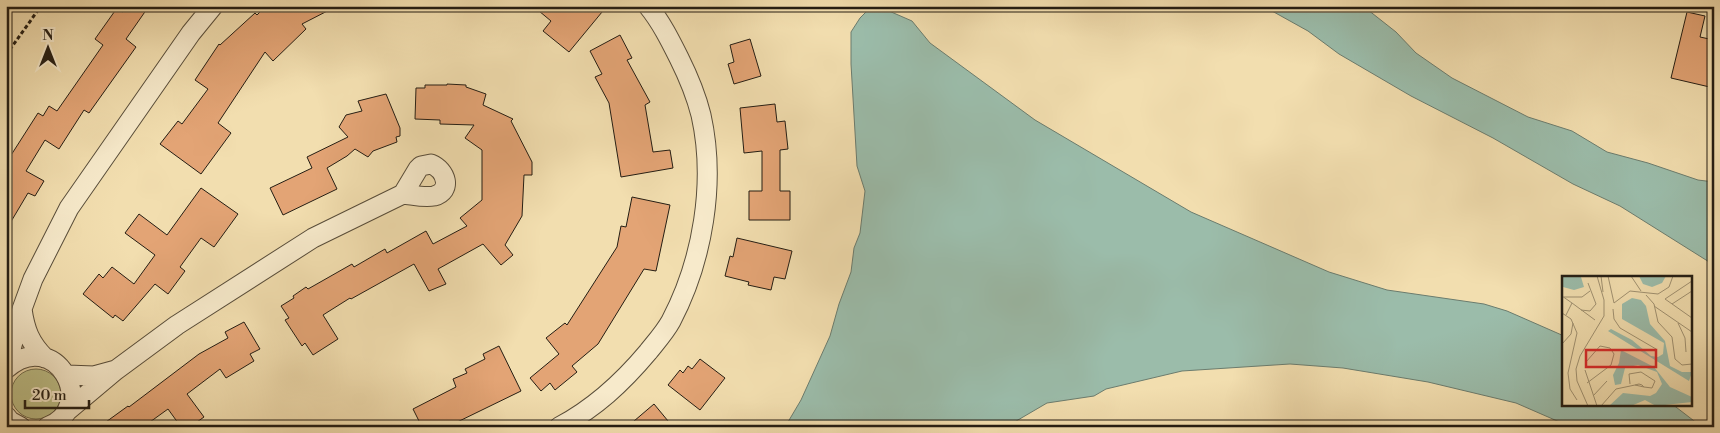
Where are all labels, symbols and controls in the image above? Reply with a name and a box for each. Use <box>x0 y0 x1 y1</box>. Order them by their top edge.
north arrow <box>22 22 72 72</box>
text: N <box>42 27 54 45</box>
inset map <box>1562 276 1692 406</box>
scale bar <box>25 378 89 410</box>
text: 20 m <box>32 386 67 405</box>

